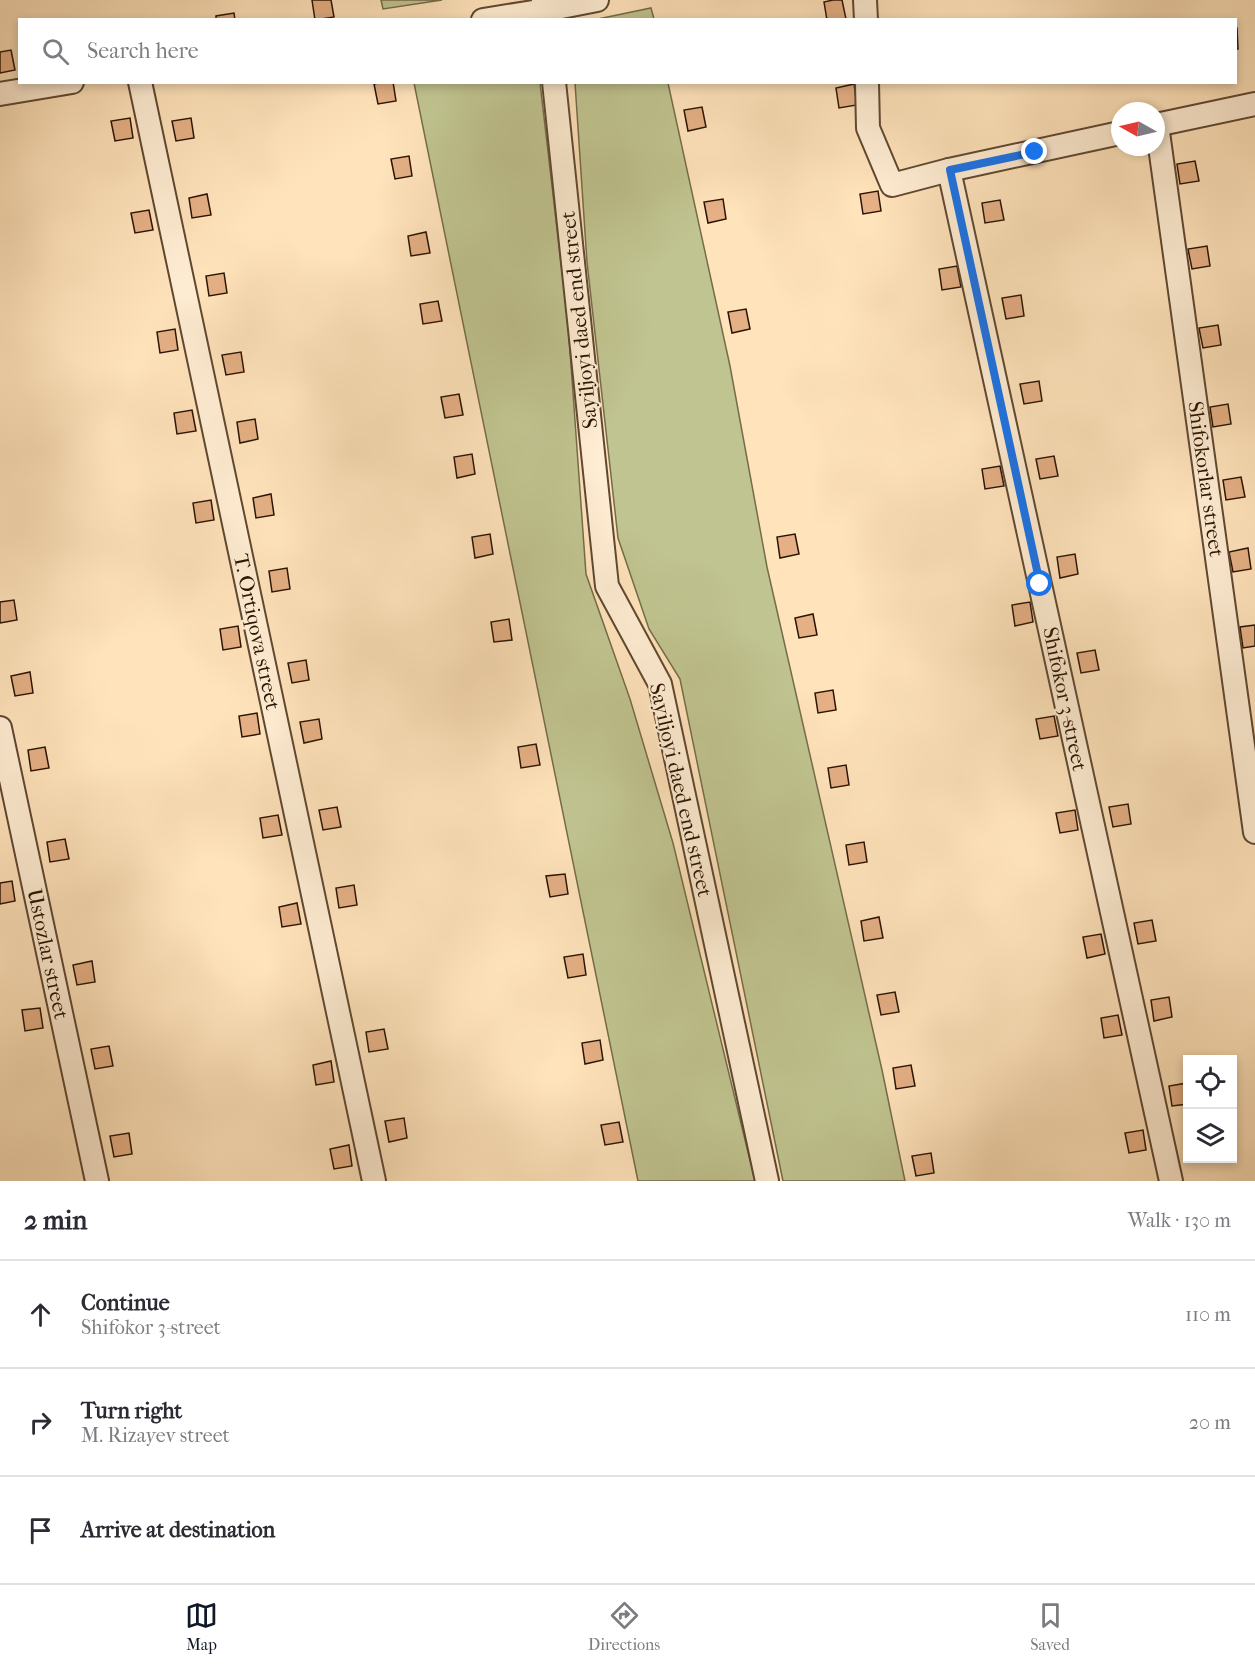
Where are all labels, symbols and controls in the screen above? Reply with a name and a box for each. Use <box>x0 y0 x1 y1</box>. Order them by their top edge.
search box <box>18 18 1237 84</box>
icon: search <box>39 35 72 68</box>
text: Search here <box>87 38 199 64</box>
north arrow <box>1111 102 1165 156</box>
route end <box>1021 138 1047 164</box>
street label: Sayiljoyi daed end street <box>556 210 602 430</box>
street label: Shifokorlar street <box>1183 400 1229 559</box>
street label: T. Ortiqova street <box>229 552 285 713</box>
route start <box>1026 570 1052 596</box>
street label: Shifokor 3-street <box>1038 625 1092 774</box>
street label: Sayiljoyi daed end street <box>645 681 717 900</box>
street label: Ustozlar street <box>22 887 74 1022</box>
map controls <box>1183 1055 1237 1163</box>
button: locate <box>1183 1055 1237 1109</box>
button: layers <box>1183 1109 1237 1163</box>
text: 2 min <box>24 1205 87 1236</box>
text: Walk · 130 m <box>1128 1209 1231 1232</box>
text: Continue <box>81 1290 170 1316</box>
icon: ahead <box>24 1298 57 1331</box>
text: 110 m <box>1185 1303 1231 1326</box>
text: Shifokor 3-street <box>81 1316 221 1339</box>
text: Turn right <box>81 1398 182 1424</box>
icon: right <box>24 1406 57 1439</box>
text: 20 m <box>1189 1411 1231 1434</box>
text: M. Rizayev street <box>81 1424 230 1447</box>
icon: arrive <box>24 1514 57 1547</box>
text: Arrive at destination <box>81 1517 275 1543</box>
tab: Map <box>185 1599 218 1654</box>
tab: Directions <box>588 1599 660 1654</box>
tab: Saved <box>1030 1599 1070 1654</box>

